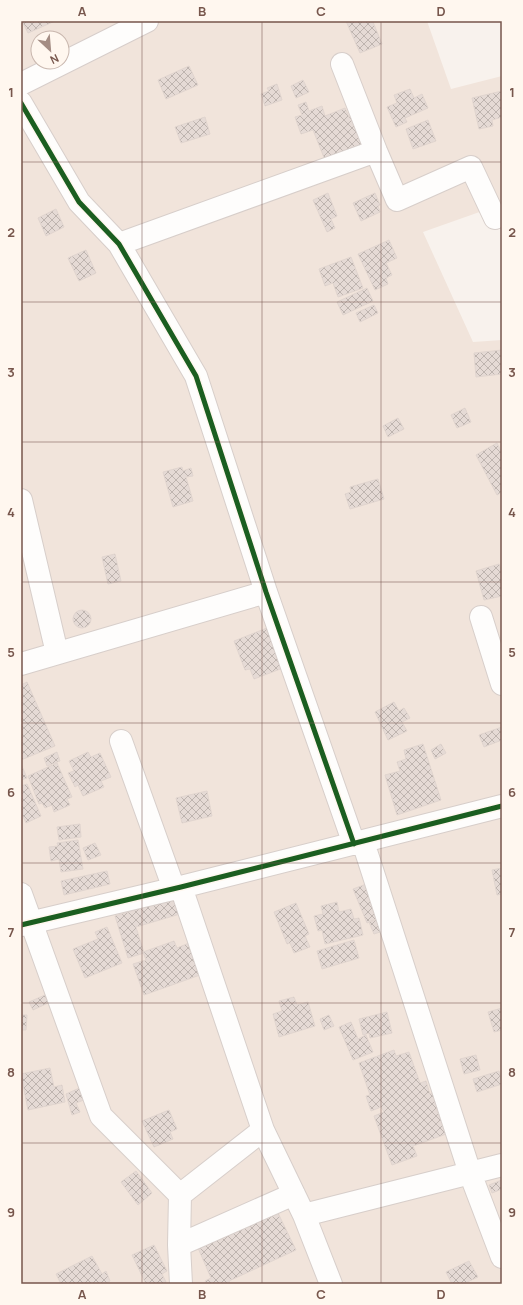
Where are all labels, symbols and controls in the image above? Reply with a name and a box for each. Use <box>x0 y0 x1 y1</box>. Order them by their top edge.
text: A <box>78 2 87 20</box>
text: B <box>198 2 206 20</box>
text: C <box>316 2 326 20</box>
text: D <box>436 2 446 20</box>
north arrow <box>30 30 70 70</box>
text: N <box>48 51 61 68</box>
text: 1 <box>8 83 14 101</box>
text: 1 <box>509 83 515 101</box>
text: 2 <box>7 223 15 241</box>
text: 2 <box>508 223 516 241</box>
text: 3 <box>7 363 15 381</box>
text: 3 <box>508 363 516 381</box>
text: 4 <box>7 503 15 521</box>
text: 4 <box>508 503 516 521</box>
text: 5 <box>7 643 15 661</box>
text: 5 <box>508 643 516 661</box>
text: 6 <box>7 783 15 801</box>
text: 6 <box>508 783 516 801</box>
text: 7 <box>8 923 15 941</box>
text: 7 <box>509 923 516 941</box>
text: 8 <box>7 1063 15 1081</box>
text: 8 <box>508 1063 516 1081</box>
text: 9 <box>7 1203 15 1221</box>
text: 9 <box>508 1203 516 1221</box>
text: A <box>78 1285 87 1303</box>
text: B <box>198 1285 206 1303</box>
text: C <box>316 1285 326 1303</box>
text: D <box>436 1285 446 1303</box>

